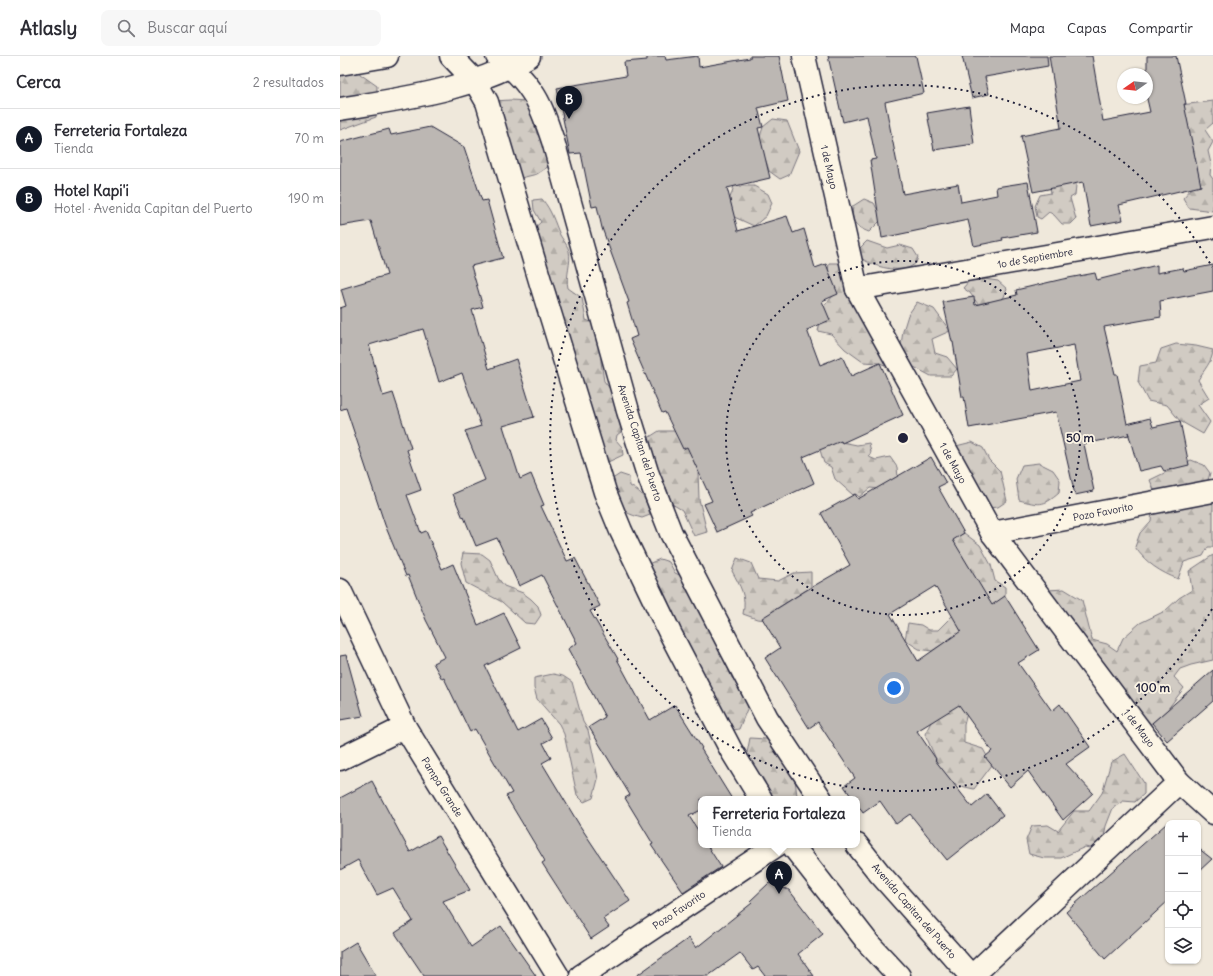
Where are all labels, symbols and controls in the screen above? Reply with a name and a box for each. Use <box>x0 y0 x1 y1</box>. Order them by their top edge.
search box <box>101 10 381 46</box>
text: Atlasly <box>20 16 77 40</box>
icon: search <box>115 17 137 39</box>
text: Buscar aquí <box>147 18 227 37</box>
text: Mapa <box>1010 19 1045 37</box>
text: Capas <box>1067 19 1107 37</box>
text: Compartir <box>1129 19 1193 37</box>
north arrow <box>1117 68 1153 104</box>
text: Cerca <box>16 71 61 93</box>
text: 2 resultados <box>253 74 324 91</box>
pin: B <box>556 86 582 119</box>
text: Ferreteria Fortaleza <box>54 121 187 140</box>
text: A <box>25 130 33 147</box>
text: 70 m <box>295 130 324 147</box>
text: Tienda <box>54 140 93 157</box>
street label: 1 de Mayo <box>818 144 840 191</box>
text: Hotel Kapi'i <box>54 181 129 200</box>
text: B <box>25 190 33 207</box>
text: 190 m <box>288 190 324 207</box>
text: Hotel · Avenida Capitan del Puerto <box>54 200 253 217</box>
street label: 1o de Septiembre <box>996 245 1074 271</box>
street label: Avenida Capitan del Puerto <box>615 383 665 503</box>
text: 50 m <box>1066 430 1095 445</box>
centre of rings <box>896 431 910 445</box>
street label: 1 de Mayo <box>936 440 970 486</box>
street label: Pozo Favorito <box>1072 500 1134 524</box>
your location <box>884 678 904 698</box>
text: 100 m <box>1136 680 1170 695</box>
street label: 1 de Mayo <box>1120 706 1158 750</box>
street label: Pampa Grande <box>418 755 466 819</box>
popup <box>698 796 860 848</box>
text: Ferreteria Fortaleza <box>712 804 846 823</box>
map controls <box>1165 820 1201 964</box>
button: + <box>1165 820 1201 856</box>
text: Tienda <box>712 823 752 840</box>
button: − <box>1165 856 1201 892</box>
pin: A <box>766 861 792 894</box>
street label: Avenida Capitan del Puerto <box>869 861 959 962</box>
street label: Pozo Favorito <box>650 887 708 932</box>
button: locate <box>1165 892 1201 928</box>
button: layers <box>1165 928 1201 964</box>

